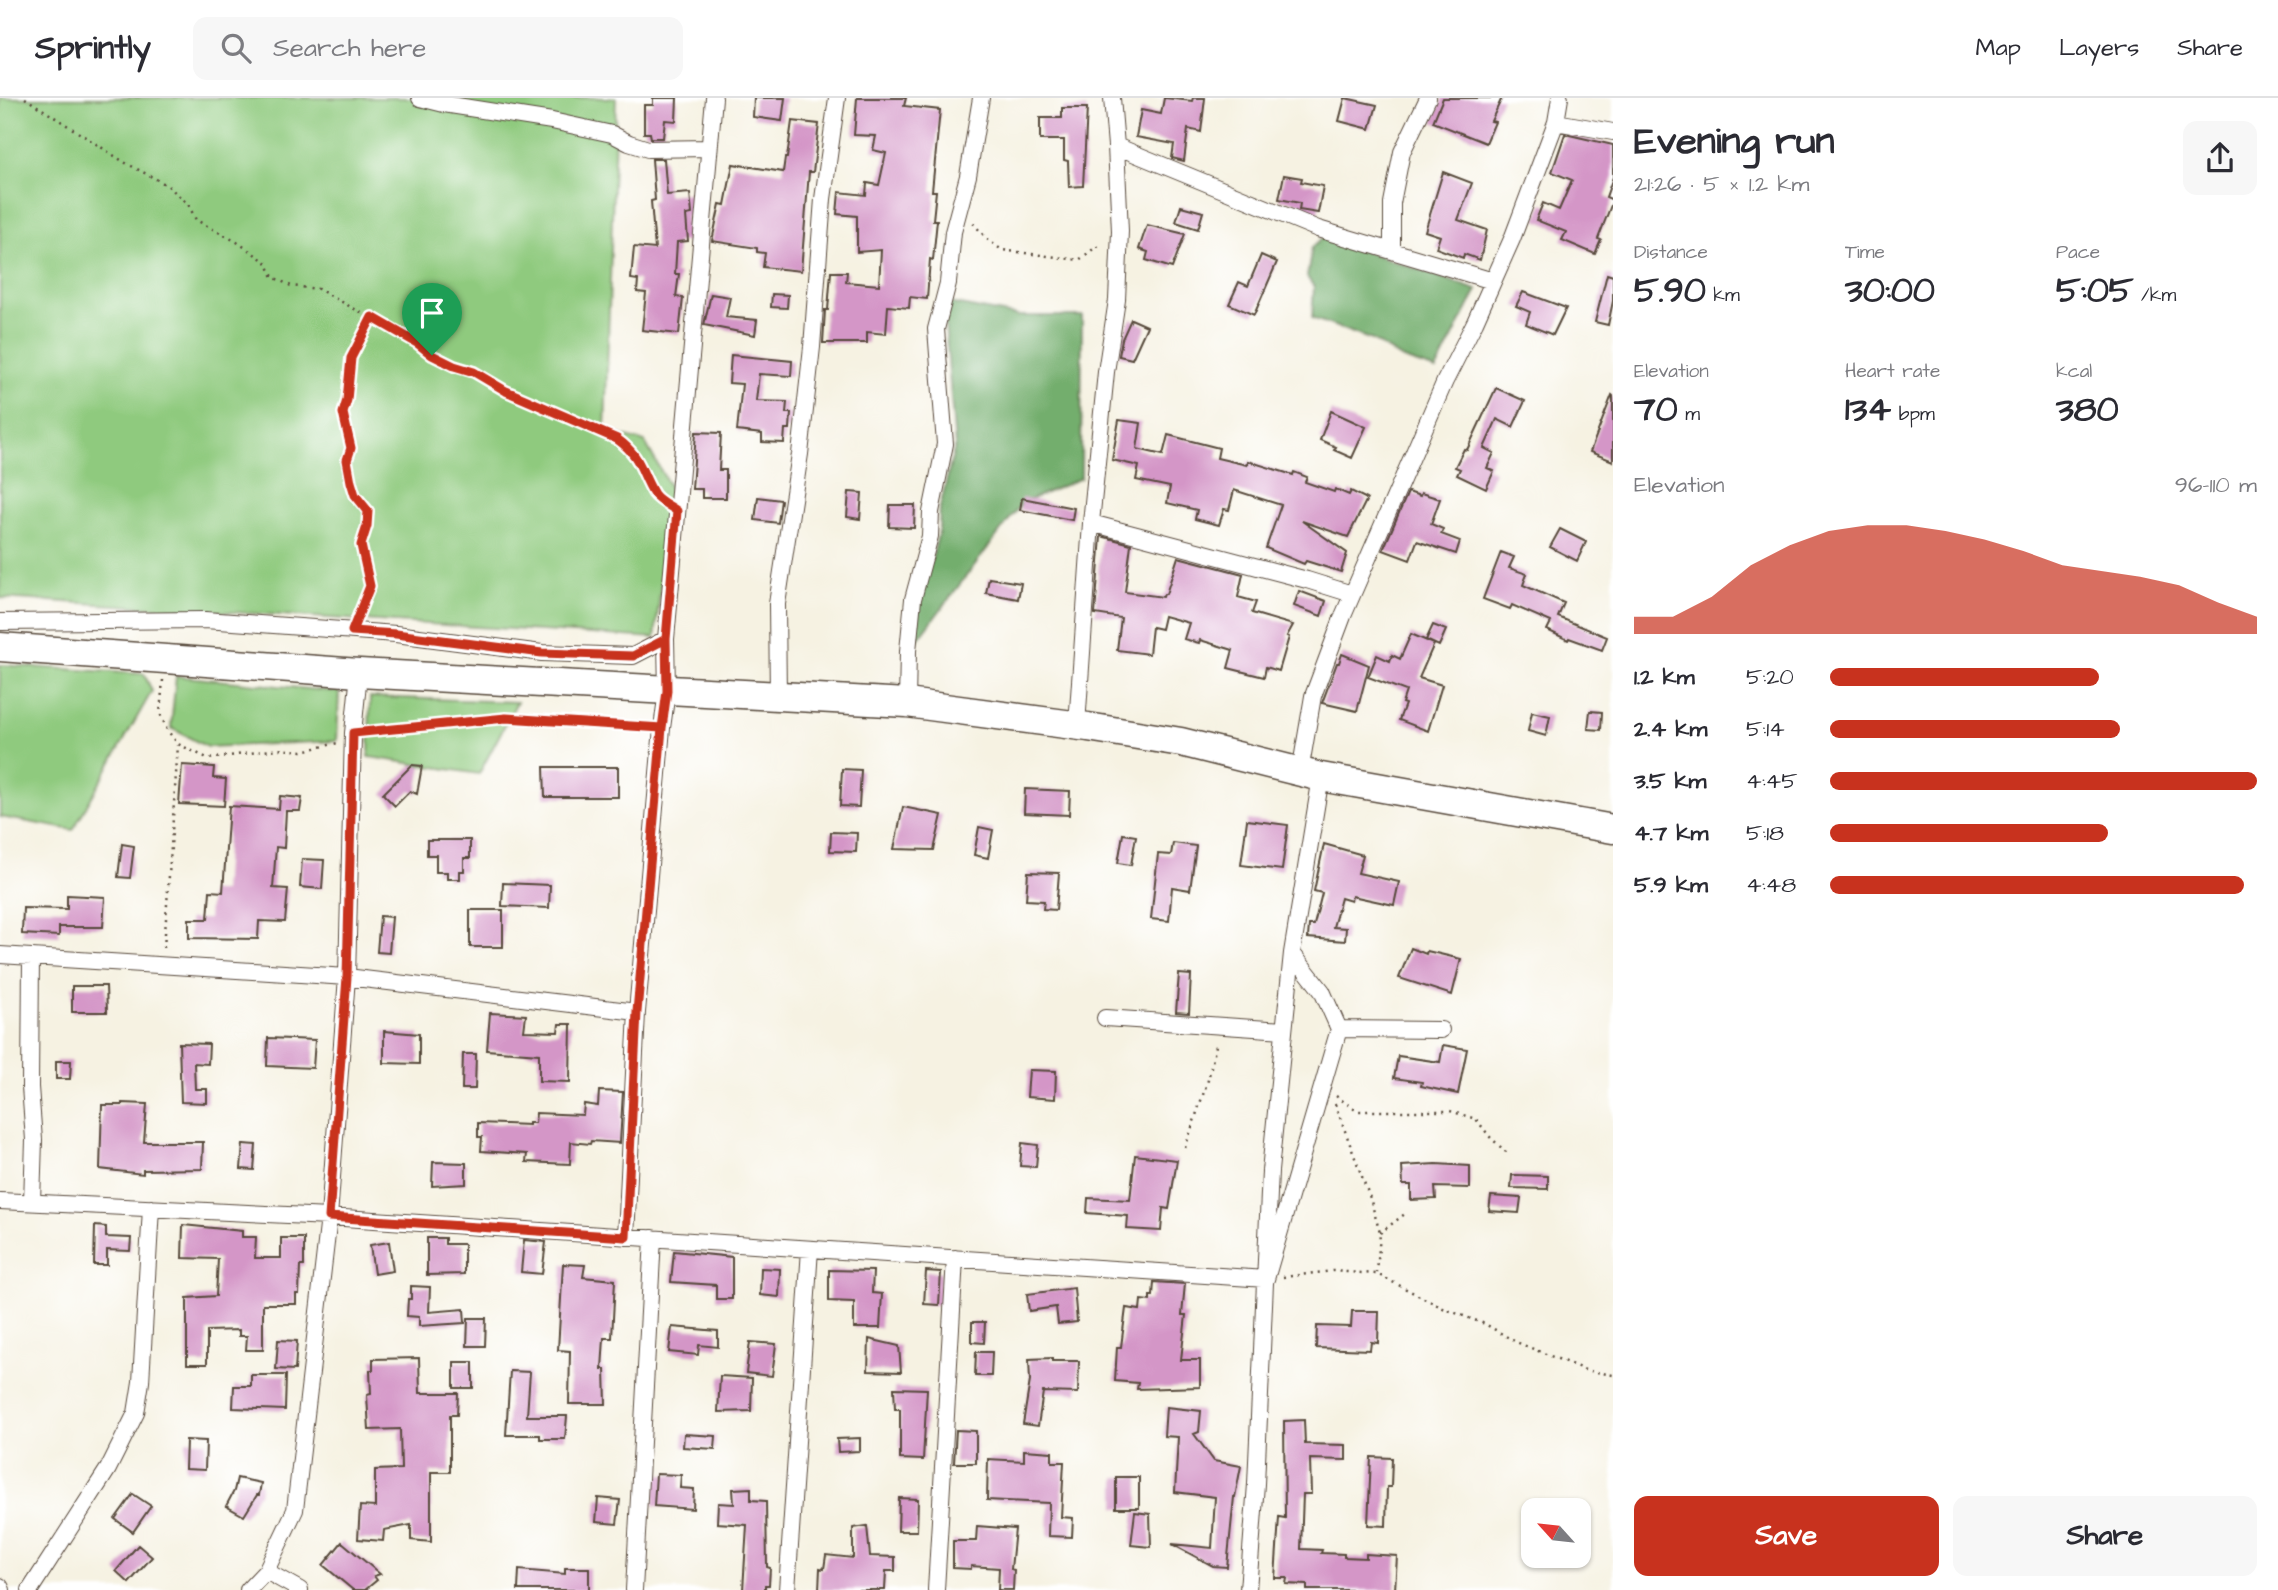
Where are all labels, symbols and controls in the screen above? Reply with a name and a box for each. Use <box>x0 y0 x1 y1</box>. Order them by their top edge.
search box <box>193 17 683 80</box>
text: Sprintly <box>35 25 151 71</box>
icon: search <box>217 29 255 67</box>
text: Search here <box>273 30 426 66</box>
text: Map <box>1976 31 2021 65</box>
text: Layers <box>2059 31 2139 65</box>
text: Share <box>2177 31 2243 65</box>
text: Evening run <box>1634 116 1835 168</box>
button: share <box>2183 121 2257 195</box>
text: 21:26 · 5 × 1.2 km <box>1634 168 1809 200</box>
text: Distance <box>1634 239 1708 266</box>
text: Time <box>1845 239 1885 266</box>
text: Pace <box>2056 239 2100 266</box>
text: 5.90 <box>1634 266 1706 315</box>
text: 30:00 <box>1845 266 1935 315</box>
text: 5:05 <box>2056 266 2134 315</box>
text: km <box>1706 282 1740 309</box>
text: /km <box>2134 282 2176 309</box>
pin <box>402 283 462 355</box>
icon: arrive <box>413 294 451 332</box>
text: Elevation <box>1634 358 1709 385</box>
text: Heart rate <box>1845 358 1940 385</box>
text: kcal <box>2056 358 2092 385</box>
text: 70 <box>1634 385 1678 434</box>
text: 134 <box>1845 385 1891 434</box>
text: 380 <box>2056 385 2119 434</box>
text: m <box>1678 401 1700 428</box>
text: bpm <box>1891 401 1935 428</box>
text: Elevation <box>1634 469 1725 501</box>
text: 96–110 m <box>2175 469 2257 501</box>
text: 1.2 km <box>1634 661 1695 693</box>
text: 5:20 <box>1746 661 1794 693</box>
text: 2.4 km <box>1634 713 1707 745</box>
text: 5:14 <box>1746 713 1785 745</box>
text: 3.5 km <box>1634 765 1706 797</box>
text: 4:45 <box>1746 765 1797 797</box>
text: 4.7 km <box>1634 817 1708 849</box>
text: 5:18 <box>1746 817 1784 849</box>
text: 5.9 km <box>1634 869 1708 901</box>
text: 4:48 <box>1746 869 1796 901</box>
button: Save <box>1634 1496 1939 1576</box>
button: Share <box>1953 1496 2257 1576</box>
north arrow <box>1521 1498 1591 1568</box>
map controls <box>1521 1498 1591 1568</box>

